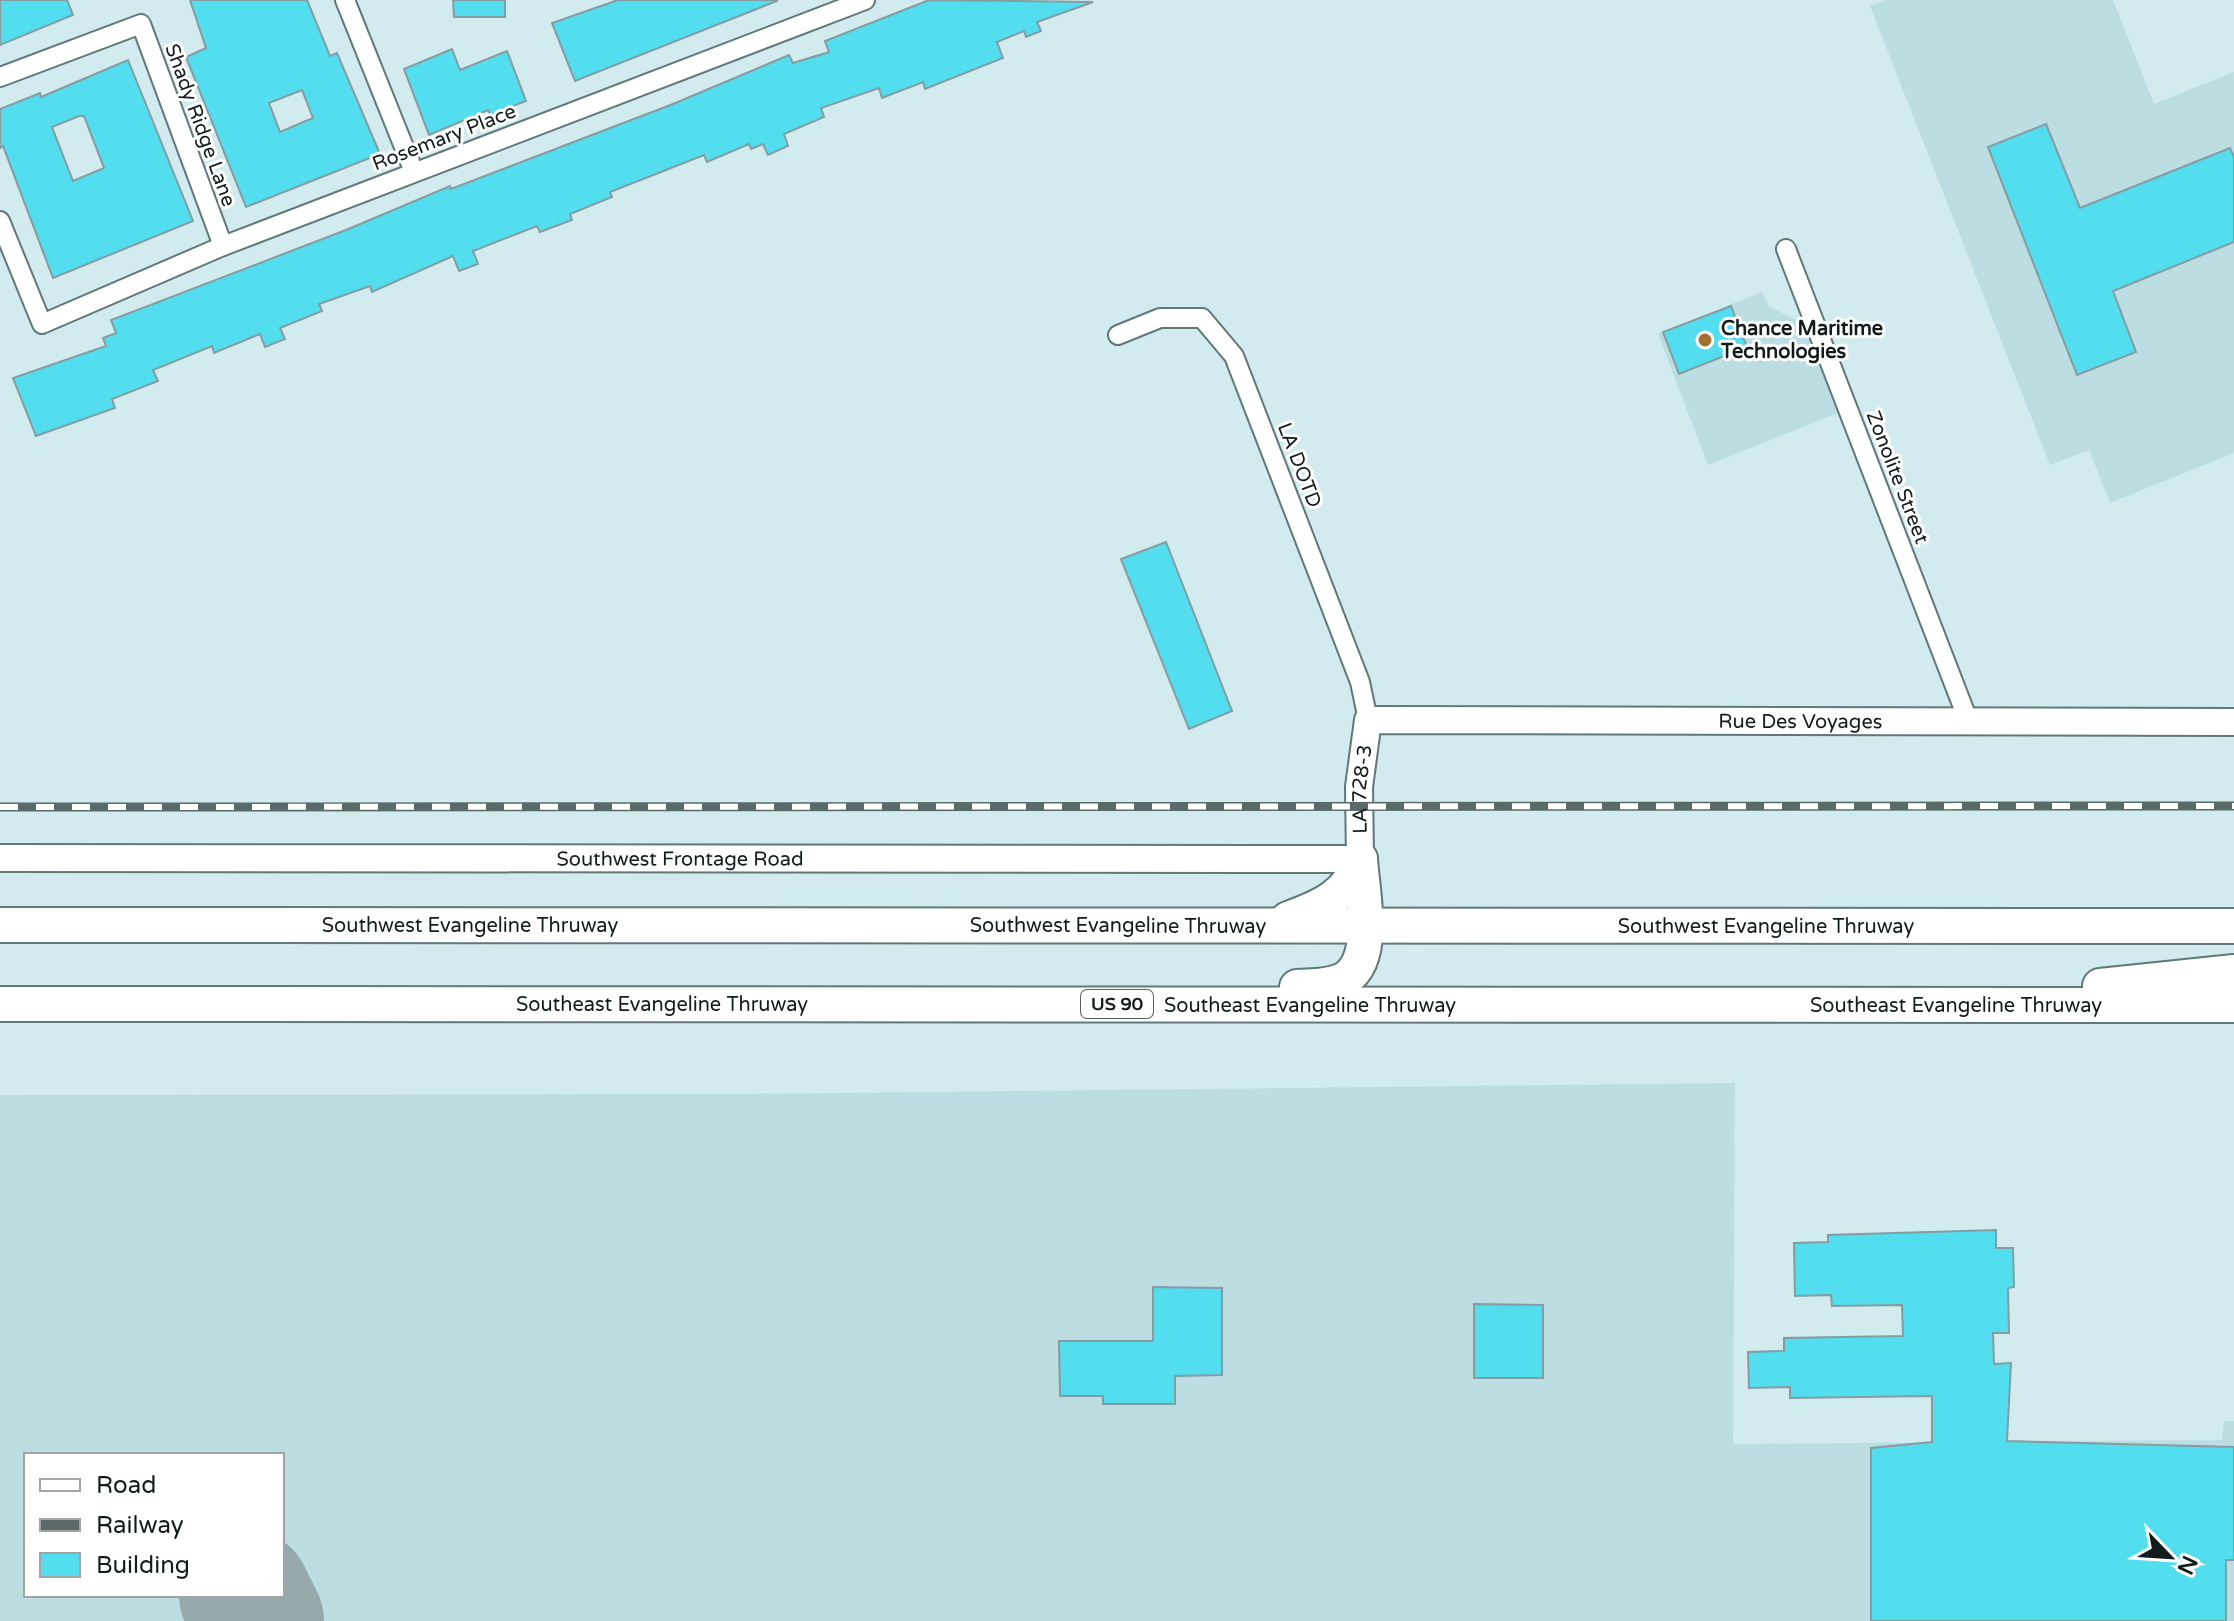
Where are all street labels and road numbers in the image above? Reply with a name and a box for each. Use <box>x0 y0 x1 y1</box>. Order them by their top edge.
street label: Shady Ridge Lane <box>159 41 241 210</box>
street label: Rosemary Place <box>369 100 520 176</box>
street label: Zonolite Street <box>1861 408 1934 548</box>
street label: LA DOTD <box>1272 419 1326 511</box>
street label: Rue Des Voyages <box>1718 710 1882 734</box>
street label: LA 728-3 <box>1348 743 1378 834</box>
street label: Southwest Frontage Road <box>556 847 804 872</box>
street label: Southwest Evangeline Thruway <box>322 914 618 938</box>
street label: Southwest Evangeline Thruway <box>970 914 1266 939</box>
street label: Southwest Evangeline Thruway <box>1618 915 1914 939</box>
road number: US 90 <box>1081 990 1153 1018</box>
street label: Southeast Evangeline Thruway <box>516 993 808 1017</box>
street label: Southeast Evangeline Thruway <box>1164 994 1456 1018</box>
street label: Southeast Evangeline Thruway <box>1810 994 2102 1018</box>

